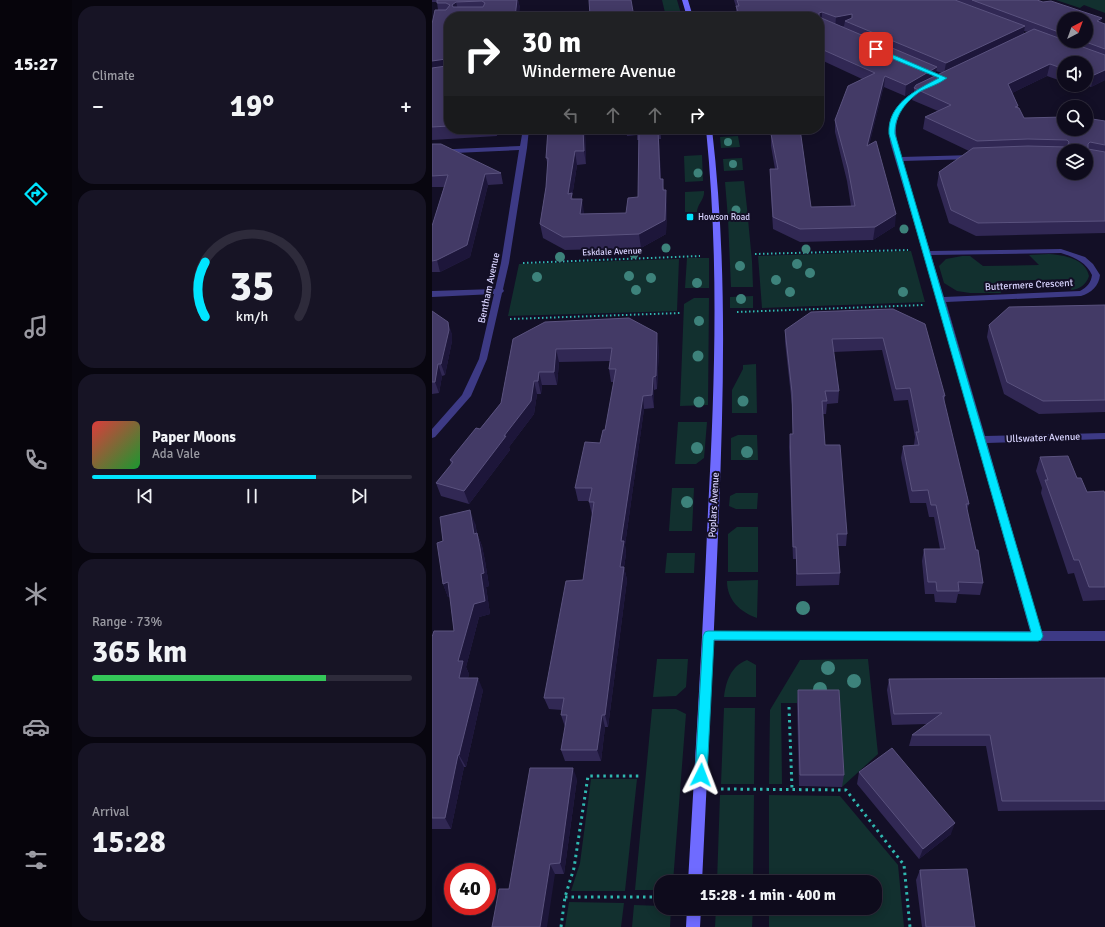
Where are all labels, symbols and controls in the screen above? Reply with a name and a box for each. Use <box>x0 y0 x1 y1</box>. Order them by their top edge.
north arrow <box>1057 12 1093 48</box>
map controls <box>1057 12 1093 180</box>
text: 30 m <box>522 26 581 60</box>
icon: right <box>456 28 508 80</box>
pin <box>859 32 893 66</box>
icon: arrive <box>865 38 887 60</box>
text: 15:27 <box>14 53 58 75</box>
button: sound <box>1057 56 1093 92</box>
text: Windermere Avenue <box>522 60 676 82</box>
text: Climate <box>92 68 135 84</box>
text: 19° <box>230 88 274 125</box>
text: − <box>92 93 104 120</box>
text: + <box>400 93 412 120</box>
button: search <box>1057 100 1093 136</box>
icon: left <box>560 104 582 126</box>
icon: ahead <box>602 104 624 126</box>
icon: ahead <box>644 104 666 126</box>
icon: right <box>686 104 708 126</box>
button: layers <box>1057 144 1093 180</box>
icon: directions <box>22 180 50 208</box>
marker: Howson Road <box>685 212 695 222</box>
place label: Howson Road <box>698 212 750 223</box>
street label: Eskdale Avenue <box>582 245 643 259</box>
street label: Bentham Avenue <box>476 252 502 324</box>
text: 35 <box>230 261 274 312</box>
street label: Buttermere Crescent <box>985 277 1074 293</box>
text: km/h <box>236 308 268 325</box>
icon: music <box>22 313 50 341</box>
text: Paper Moons <box>152 428 236 446</box>
street label: Ullswater Avenue <box>1006 431 1080 445</box>
icon: phone <box>22 446 50 474</box>
text: Ada Vale <box>152 446 200 462</box>
street label: Poplars Avenue <box>706 472 722 538</box>
icon: previous <box>134 485 156 507</box>
icon: pause <box>241 485 263 507</box>
icon: next <box>348 485 370 507</box>
icon: climate <box>22 580 50 608</box>
text: Range · 73% <box>92 614 162 630</box>
text: 365 km <box>92 634 187 671</box>
icon: car <box>22 713 50 741</box>
position arrow <box>680 754 722 796</box>
text: Arrival <box>92 804 129 820</box>
text: 15:28 <box>92 824 166 861</box>
icon: filters <box>22 846 50 874</box>
speed limit sign: 40 <box>444 863 496 915</box>
text: 15:28 · 1 min · 400 m <box>700 886 836 904</box>

